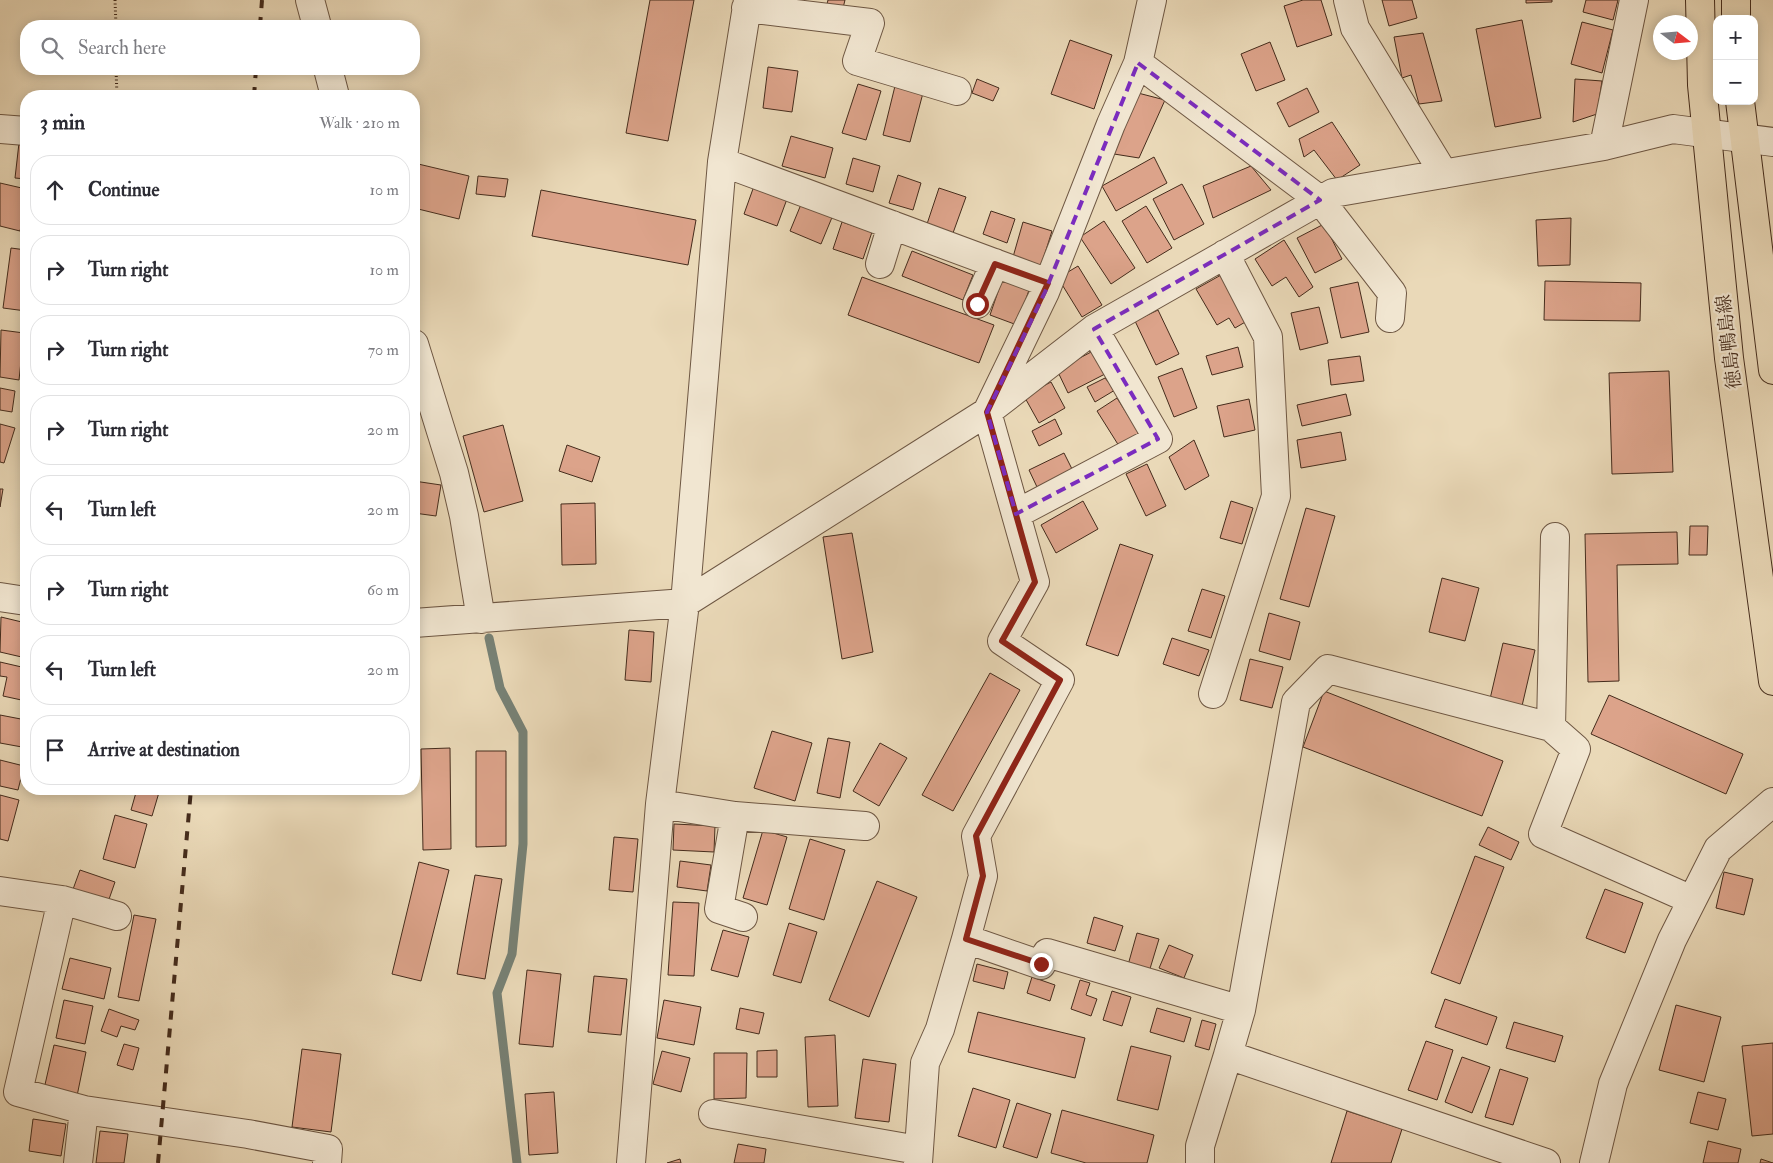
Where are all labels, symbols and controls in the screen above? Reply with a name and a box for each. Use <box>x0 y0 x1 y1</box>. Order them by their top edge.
north arrow <box>1653 15 1698 60</box>
map controls <box>1713 15 1758 105</box>
button: + <box>1713 15 1758 60</box>
search box <box>20 20 420 75</box>
icon: search <box>38 34 66 62</box>
text: Search here <box>78 36 166 60</box>
button: − <box>1713 60 1758 105</box>
text: 3 min <box>40 109 85 136</box>
text: Walk · 210 m <box>319 113 400 133</box>
icon: ahead <box>41 176 69 204</box>
text: Continue <box>88 178 159 202</box>
text: 10 m <box>369 180 399 200</box>
icon: right <box>41 256 69 284</box>
text: Turn right <box>88 258 168 282</box>
text: 10 m <box>369 260 399 280</box>
route start <box>966 293 989 316</box>
street label: 徳島鴨島線 <box>1711 293 1747 390</box>
icon: right <box>41 336 69 364</box>
text: Turn right <box>88 338 168 362</box>
text: 70 m <box>368 340 399 360</box>
icon: right <box>41 416 69 444</box>
text: Turn right <box>88 418 168 442</box>
text: 20 m <box>367 420 399 440</box>
icon: left <box>41 496 69 524</box>
text: Turn left <box>88 498 156 522</box>
text: 20 m <box>367 500 399 520</box>
icon: right <box>41 576 69 604</box>
text: Turn right <box>88 578 168 602</box>
text: 60 m <box>367 580 399 600</box>
icon: left <box>41 656 69 684</box>
text: Turn left <box>88 658 156 682</box>
text: 20 m <box>367 660 399 680</box>
icon: arrive <box>41 736 69 764</box>
text: Arrive at destination <box>88 738 240 762</box>
route end <box>1030 953 1053 976</box>

